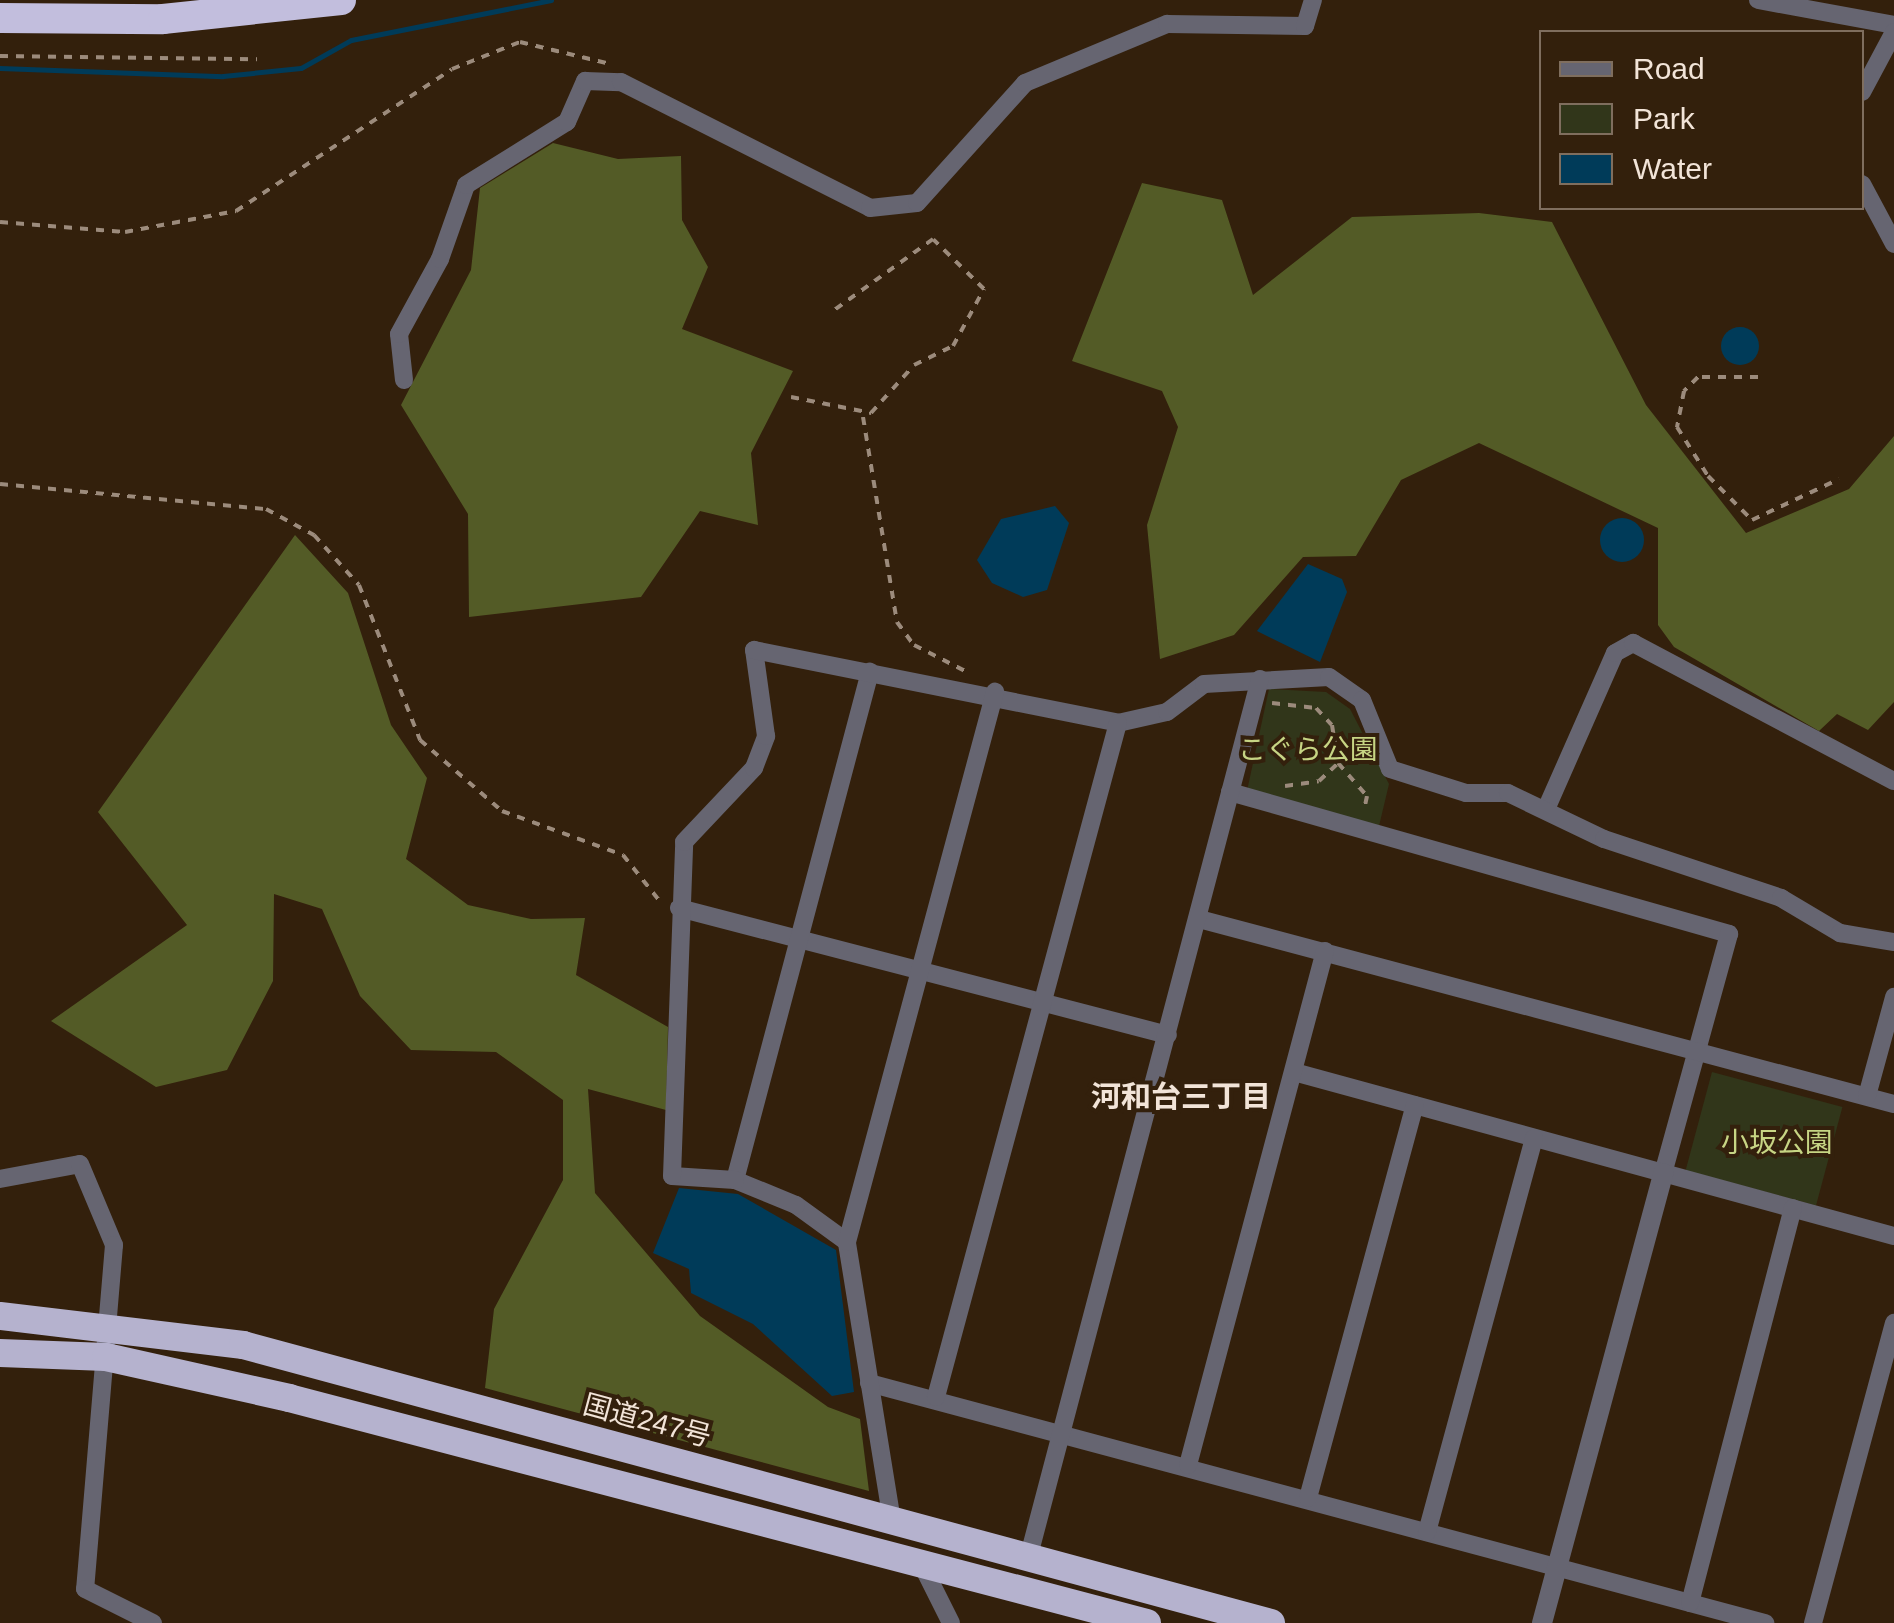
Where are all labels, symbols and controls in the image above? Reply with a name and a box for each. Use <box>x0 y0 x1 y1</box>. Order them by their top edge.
legend <box>1539 30 1864 210</box>
text: Road <box>1633 52 1705 85</box>
text: Park <box>1633 102 1695 135</box>
text: Water <box>1633 152 1712 185</box>
park label: こぐら公園 <box>1238 733 1378 767</box>
district label: 河和台三丁目 <box>1091 1079 1271 1115</box>
park label: 小坂公園 <box>1721 1126 1833 1160</box>
street label: 国道247号 <box>580 1388 714 1454</box>

